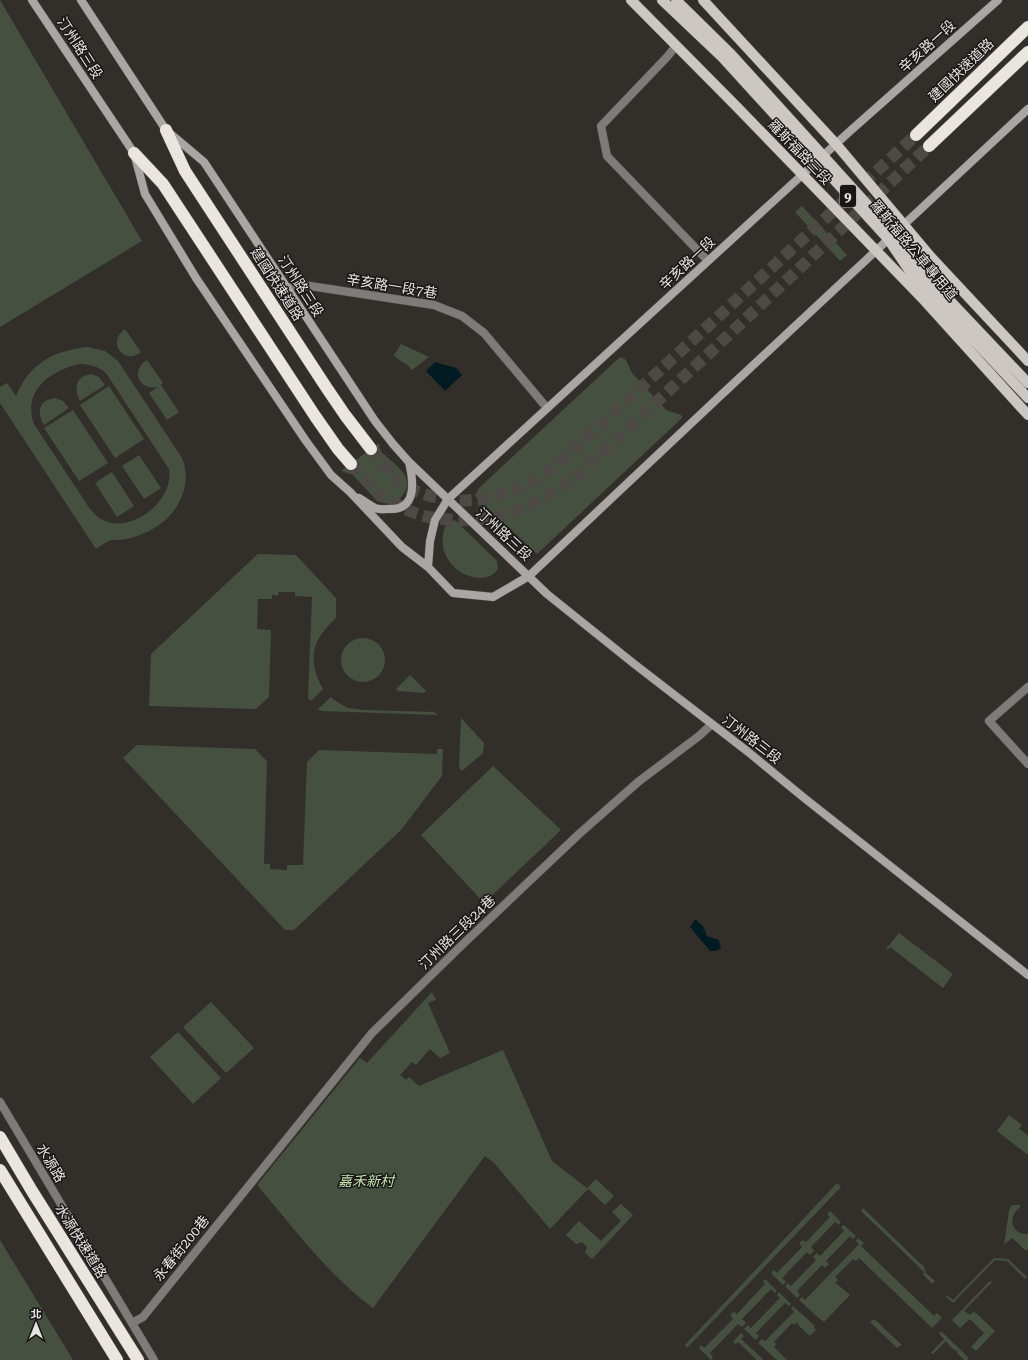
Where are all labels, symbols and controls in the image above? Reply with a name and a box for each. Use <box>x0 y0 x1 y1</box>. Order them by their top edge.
street label: 汀州路三段 <box>54 14 106 82</box>
street label: 辛亥路一段 <box>896 17 958 75</box>
street label: 建國快速道路 <box>925 35 997 105</box>
street label: 羅斯福路三段 <box>765 116 835 188</box>
road number: 9 <box>840 185 856 207</box>
street label: 羅斯福路公車專用道 <box>867 197 961 303</box>
street label: 辛亥路一段 <box>656 233 718 293</box>
street label: 建國快速道路 <box>247 244 307 324</box>
street label: 汀州路三段 <box>275 252 327 320</box>
street label: 辛亥路一段7巷 <box>345 271 439 301</box>
street label: 汀州路三段 <box>473 504 535 564</box>
street label: 汀州路三段 <box>719 711 785 767</box>
street label: 汀州路三段24巷 <box>416 892 498 972</box>
street label: 水源路 <box>33 1141 69 1185</box>
park label: 嘉禾新村 <box>338 1173 396 1189</box>
street label: 水源快速道路 <box>52 1201 110 1281</box>
street label: 永春街200巷 <box>150 1212 212 1284</box>
north arrow <box>16 1304 56 1344</box>
text: 北 <box>31 1308 42 1321</box>

